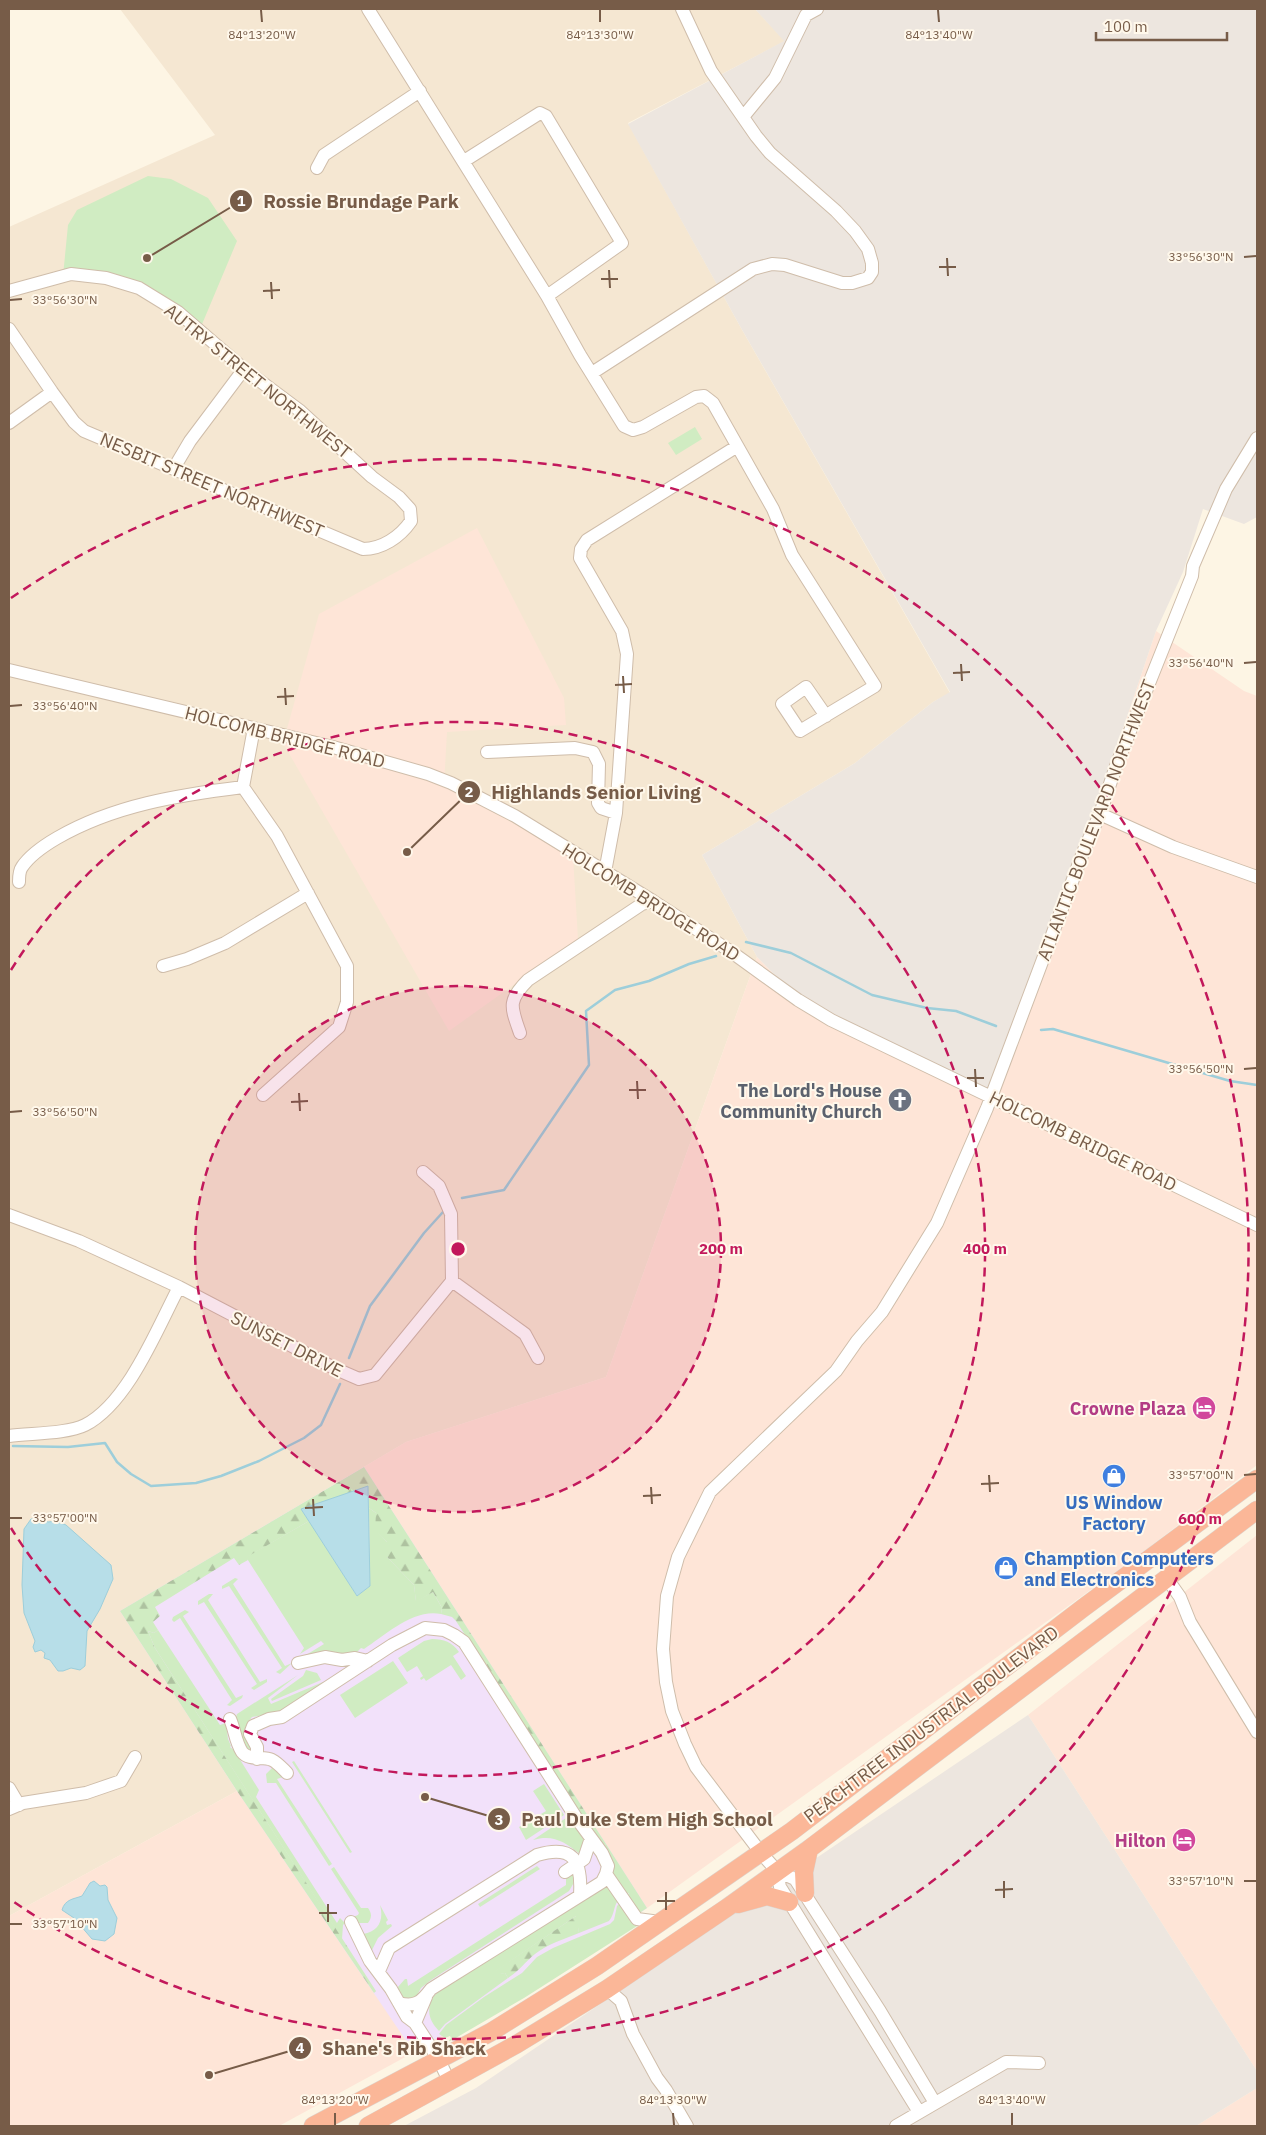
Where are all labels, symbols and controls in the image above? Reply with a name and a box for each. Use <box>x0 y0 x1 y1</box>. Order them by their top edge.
scale bar <box>1096 10 1227 42</box>
text: 100 m <box>1104 17 1148 36</box>
text: 84°13'20"W <box>228 27 296 42</box>
text: 84°13'30"W <box>566 27 634 42</box>
text: 84°13'40"W <box>905 27 973 42</box>
callout: Rossie Brundage Park <box>228 184 469 218</box>
text: Rossie Brundage Park <box>263 189 459 213</box>
text: 1 <box>236 191 246 210</box>
text: 33°56'30"N <box>1168 249 1234 264</box>
text: 33°56'30"N <box>32 292 98 307</box>
street label: AUTRY STREET NORTHWEST <box>160 298 356 464</box>
street label: NESBIT STREET NORTHWEST <box>96 427 328 543</box>
text: 33°56'40"N <box>1168 655 1234 670</box>
street label: ATLANTIC BOULEVARD NORTHWEST <box>1032 676 1160 964</box>
text: 33°56'40"N <box>32 698 98 713</box>
street label: HOLCOMB BRIDGE ROAD <box>183 701 387 773</box>
callout: Highlands Senior Living <box>457 775 711 809</box>
text: Highlands Senior Living <box>491 780 701 804</box>
text: 2 <box>464 782 474 801</box>
street label: HOLCOMB BRIDGE ROAD <box>558 838 744 966</box>
text: 33°56'50"N <box>1168 1061 1234 1076</box>
place label: The Lord's House Community Church <box>720 1079 882 1123</box>
street label: HOLCOMB BRIDGE ROAD <box>986 1086 1180 1196</box>
church icon: The Lord's House Community Church <box>887 1087 913 1113</box>
text: 33°56'50"N <box>32 1104 98 1119</box>
text: 200 m <box>699 1239 743 1258</box>
text: 400 m <box>963 1239 1007 1258</box>
centre of rings <box>449 1240 467 1258</box>
street label: SUNSET DRIVE <box>227 1306 347 1382</box>
hotel icon: Crowne Plaza <box>1191 1395 1217 1421</box>
place label: Crowne Plaza <box>1070 1397 1186 1420</box>
shop icon: US Window Factory <box>1101 1463 1127 1489</box>
text: 33°57'00"N <box>1168 1467 1234 1482</box>
place label: US Window Factory <box>1065 1491 1163 1535</box>
text: 600 m <box>1178 1509 1222 1528</box>
text: 33°57'00"N <box>32 1510 98 1525</box>
place label: Chamption Computers and Electronics <box>1024 1547 1214 1591</box>
shop icon: Chamption Computers and Electronics <box>993 1555 1019 1581</box>
street label: PEACHTREE INDUSTRIAL BOULEVARD <box>799 1621 1063 1827</box>
callout: Paul Duke Stem High School <box>487 1802 783 1836</box>
text: Paul Duke Stem High School <box>521 1807 773 1831</box>
text: 3 <box>494 1810 504 1829</box>
hotel icon: Hilton <box>1171 1827 1197 1853</box>
place label: Hilton <box>1115 1829 1166 1852</box>
text: 33°57'10"N <box>1168 1873 1234 1888</box>
text: 33°57'10"N <box>32 1916 98 1931</box>
callout: Shane's Rib Shack <box>287 2031 496 2065</box>
text: Shane's Rib Shack <box>322 2036 486 2060</box>
text: 4 <box>295 2038 305 2057</box>
text: 84°13'20"W <box>301 2092 369 2107</box>
text: 84°13'30"W <box>639 2092 707 2107</box>
text: 84°13'40"W <box>978 2092 1046 2107</box>

